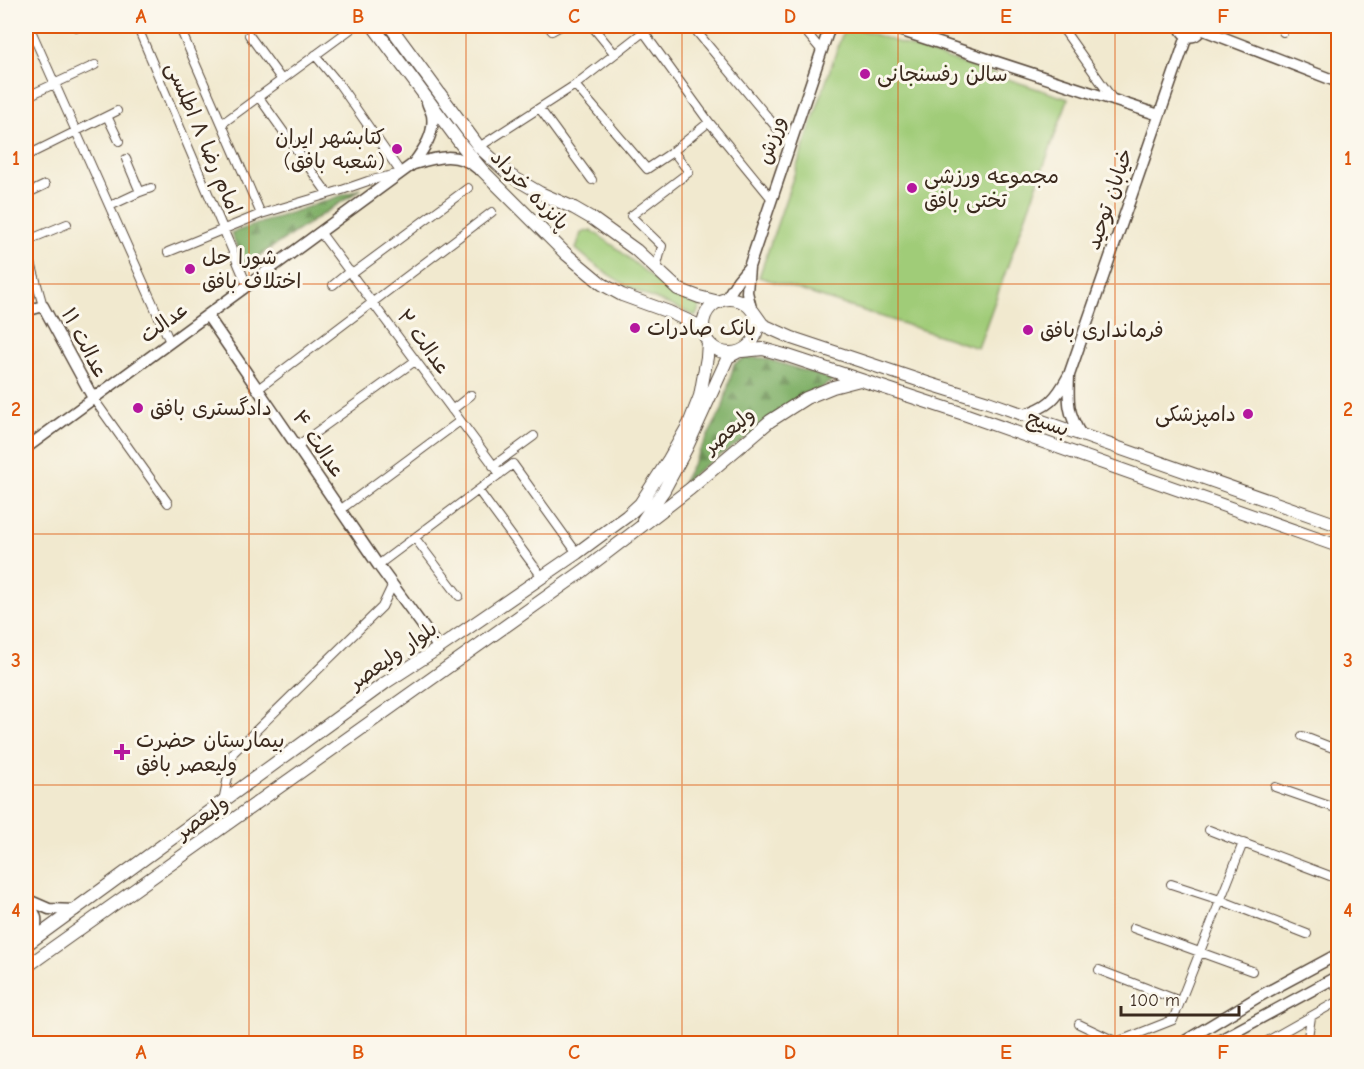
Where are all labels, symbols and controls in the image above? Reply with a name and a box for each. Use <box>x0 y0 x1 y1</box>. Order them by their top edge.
text: A <box>135 5 147 28</box>
text: B <box>352 5 364 28</box>
text: C <box>568 5 580 28</box>
text: D <box>784 5 796 28</box>
text: E <box>1000 5 1012 28</box>
text: F <box>1217 5 1229 28</box>
street label: امام رضا ۸ اطلسی <box>157 58 247 219</box>
place label: سالن رفسنجانی <box>877 62 1008 88</box>
marker: سالن رفسنجانی <box>858 67 872 81</box>
street label: ورزش <box>752 113 790 167</box>
place label: کتابشهر ایران (شعبه بافق) <box>275 125 385 174</box>
marker: کتابشهر ایران (شعبه بافق) <box>390 142 404 156</box>
street label: پانزده خرداد <box>485 145 574 236</box>
street label: خیابان توحید <box>1080 145 1138 253</box>
text: 1 <box>12 147 20 170</box>
text: 1 <box>1344 147 1352 170</box>
place label: مجموعه ورزشی تختی بافق <box>924 164 1059 214</box>
marker: مجموعه ورزشی تختی بافق <box>905 181 919 195</box>
place label: شورا حل اختلاف بافق <box>202 245 301 294</box>
marker: شورا حل اختلاف بافق <box>183 262 197 276</box>
street label: عدالت <box>135 296 193 348</box>
street label: عدالت ۱۱ <box>56 304 114 382</box>
street label: عدالت ۲ <box>392 304 456 380</box>
place label: بانک صادرات <box>647 316 756 341</box>
place label: فرمانداری بافق <box>1040 318 1164 343</box>
marker: بانک صادرات <box>628 321 642 335</box>
marker: فرمانداری بافق <box>1021 323 1035 337</box>
place label: دادگستری بافق <box>150 396 272 421</box>
text: 2 <box>11 398 21 421</box>
text: 2 <box>1343 398 1353 421</box>
marker: دادگستری بافق <box>131 401 145 415</box>
street label: ولیعصر <box>697 402 759 460</box>
place label: دامپزشکی <box>1155 402 1236 428</box>
street label: عدالت ۴ <box>288 405 350 483</box>
street label: بسیج <box>1023 405 1072 443</box>
marker: دامپزشکی <box>1241 407 1255 421</box>
street label: بلوار ولیعصر <box>343 616 442 696</box>
text: 3 <box>11 649 21 672</box>
text: 3 <box>1343 649 1353 672</box>
place label: بیمارستان حضرت ولیعصر بافق <box>136 728 285 777</box>
marker: بیمارستان حضرت ولیعصر بافق <box>113 743 131 761</box>
street label: ولیعصر <box>169 790 233 845</box>
text: 4 <box>11 899 21 922</box>
text: 4 <box>1343 899 1353 922</box>
scale bar <box>1121 979 1240 1017</box>
text: 100 m <box>1130 990 1180 1011</box>
text: A <box>135 1041 147 1064</box>
text: B <box>352 1041 364 1064</box>
text: C <box>568 1041 580 1064</box>
text: D <box>784 1041 796 1064</box>
text: E <box>1000 1041 1012 1064</box>
text: F <box>1217 1041 1229 1064</box>

